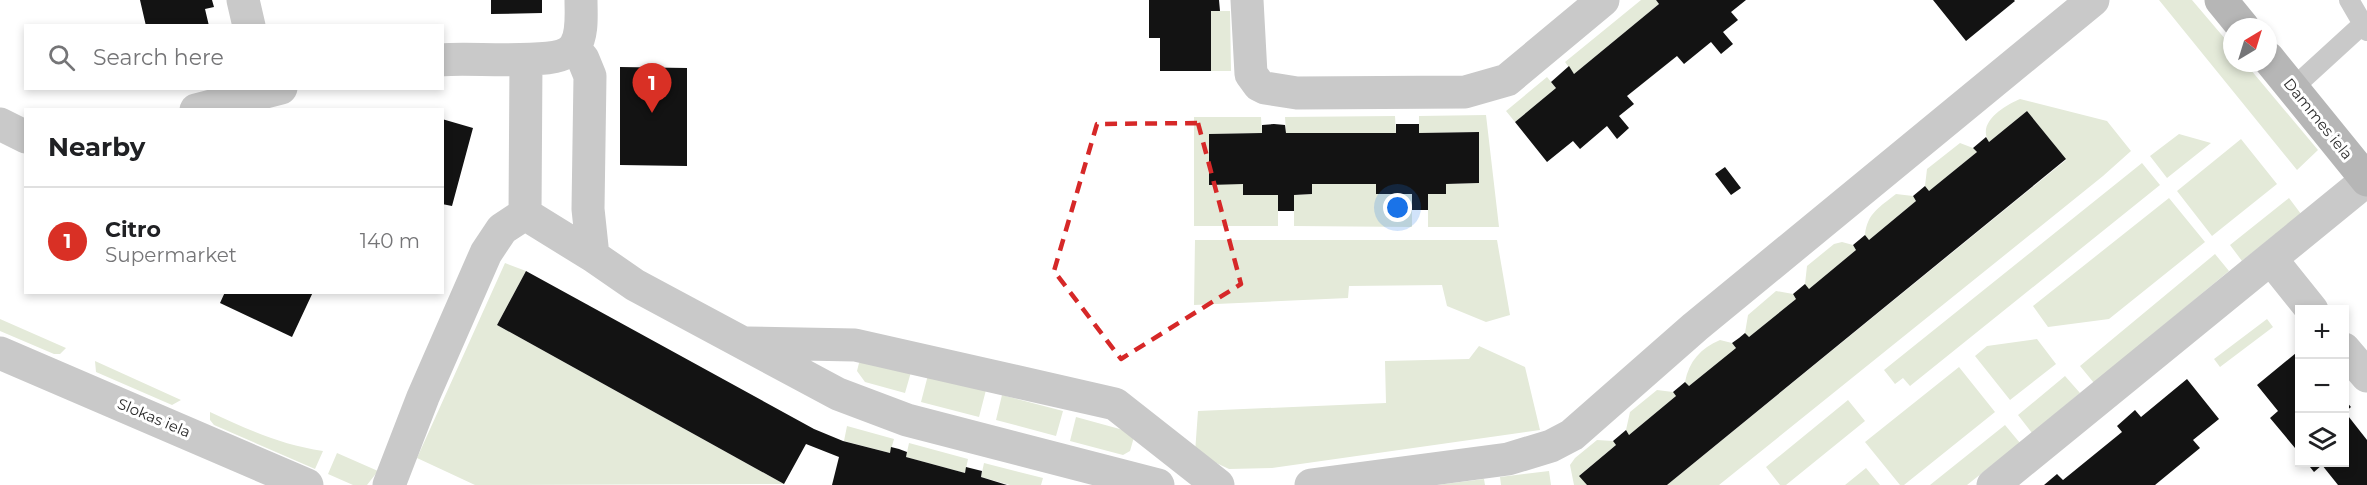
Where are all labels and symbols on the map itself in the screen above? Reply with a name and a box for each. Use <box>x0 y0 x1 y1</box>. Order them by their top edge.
north arrow <box>2223 18 2277 72</box>
pin: 1 <box>632 63 672 113</box>
street label: Dammes iela <box>2280 74 2357 163</box>
your location <box>1383 193 1412 222</box>
street label: Slokas iela <box>115 394 194 441</box>

